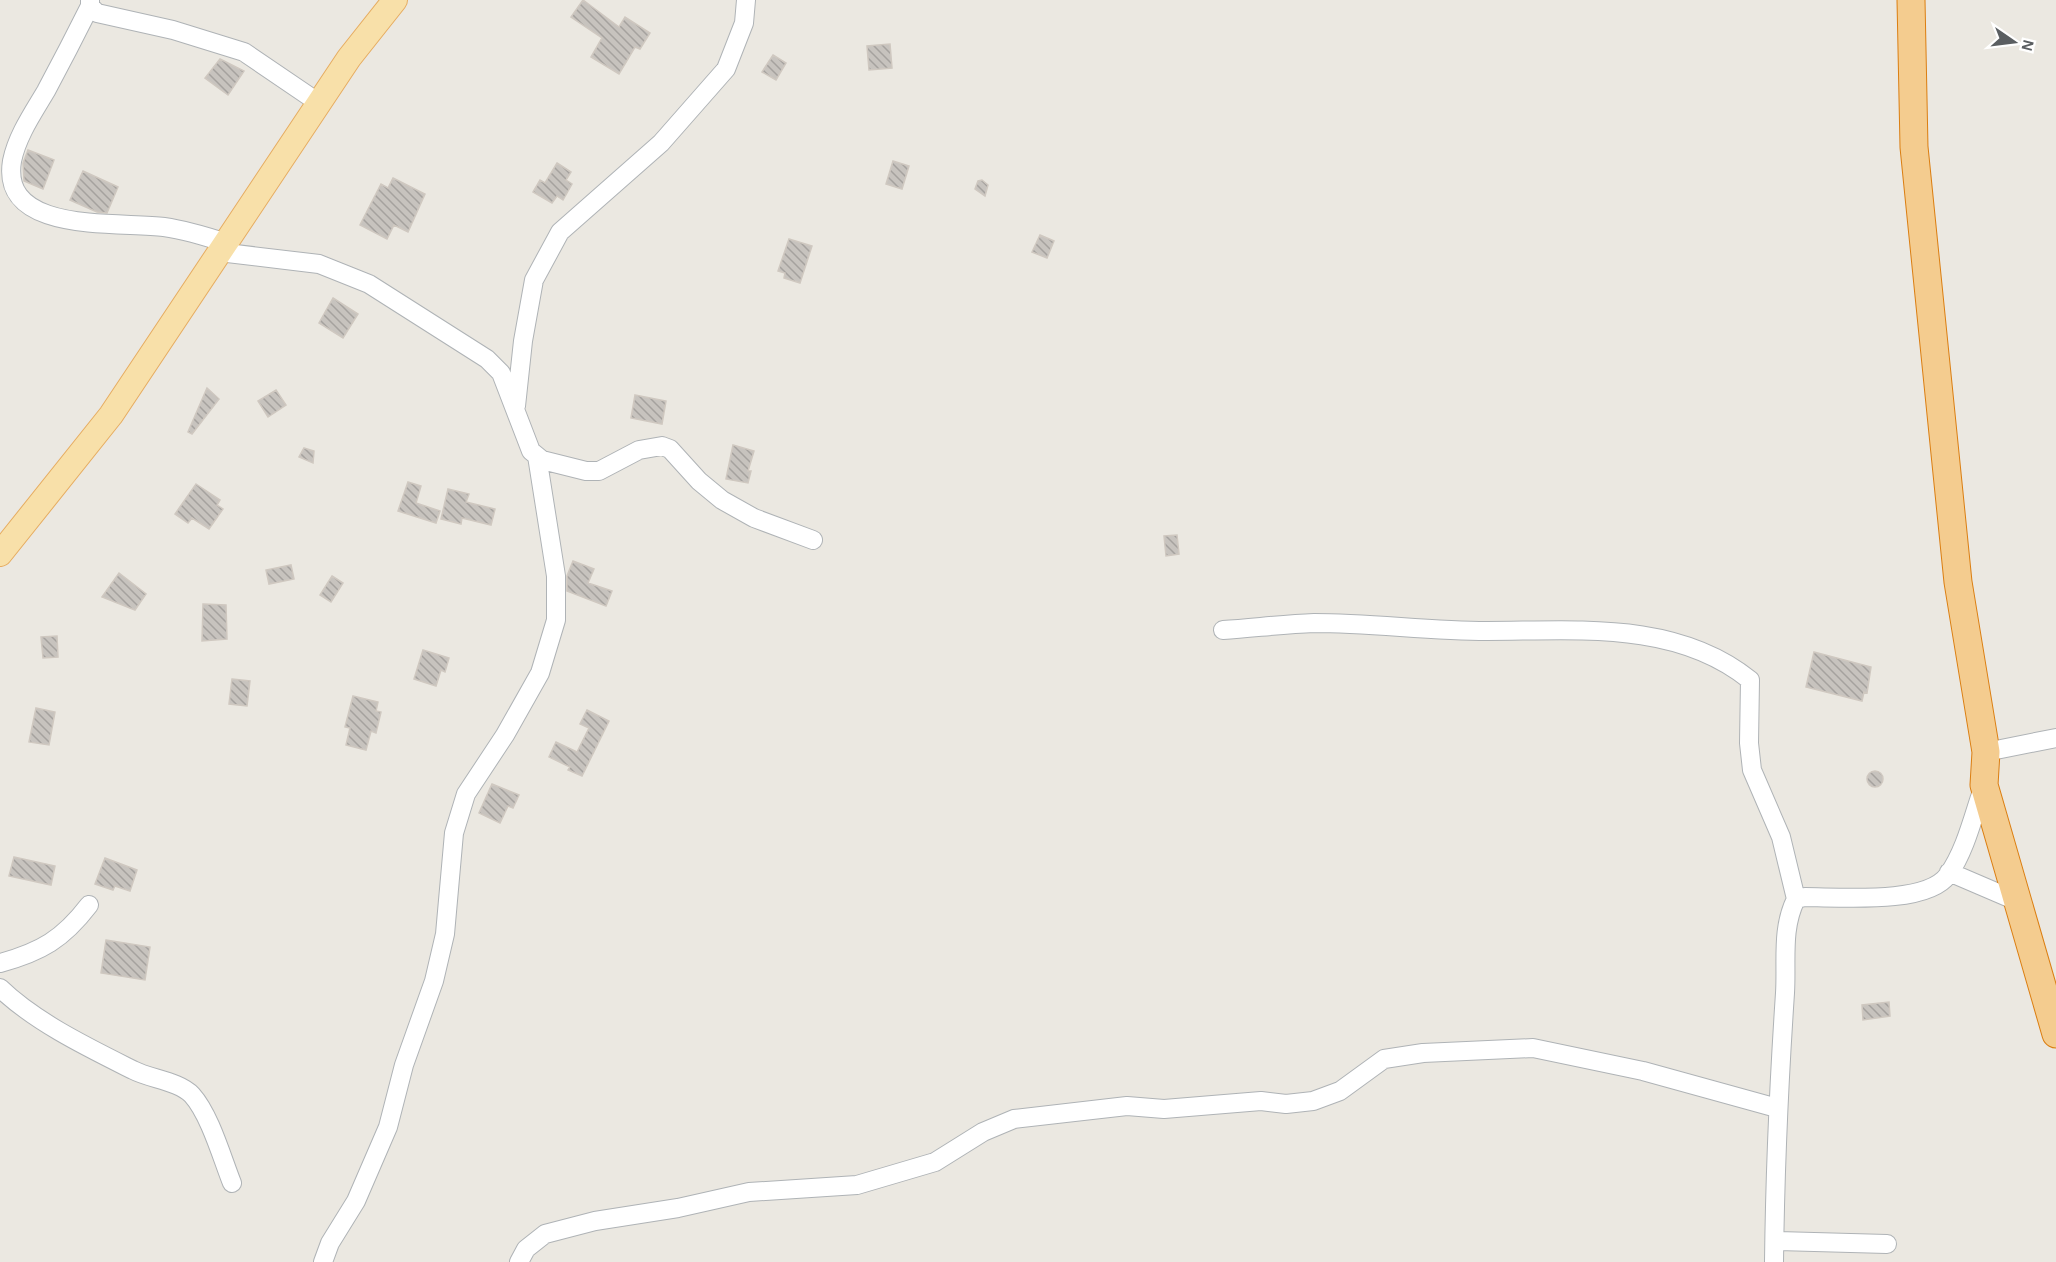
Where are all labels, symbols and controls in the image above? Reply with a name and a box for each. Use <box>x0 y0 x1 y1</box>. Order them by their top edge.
north arrow <box>1984 12 2044 72</box>
text: N <box>2018 38 2037 53</box>

